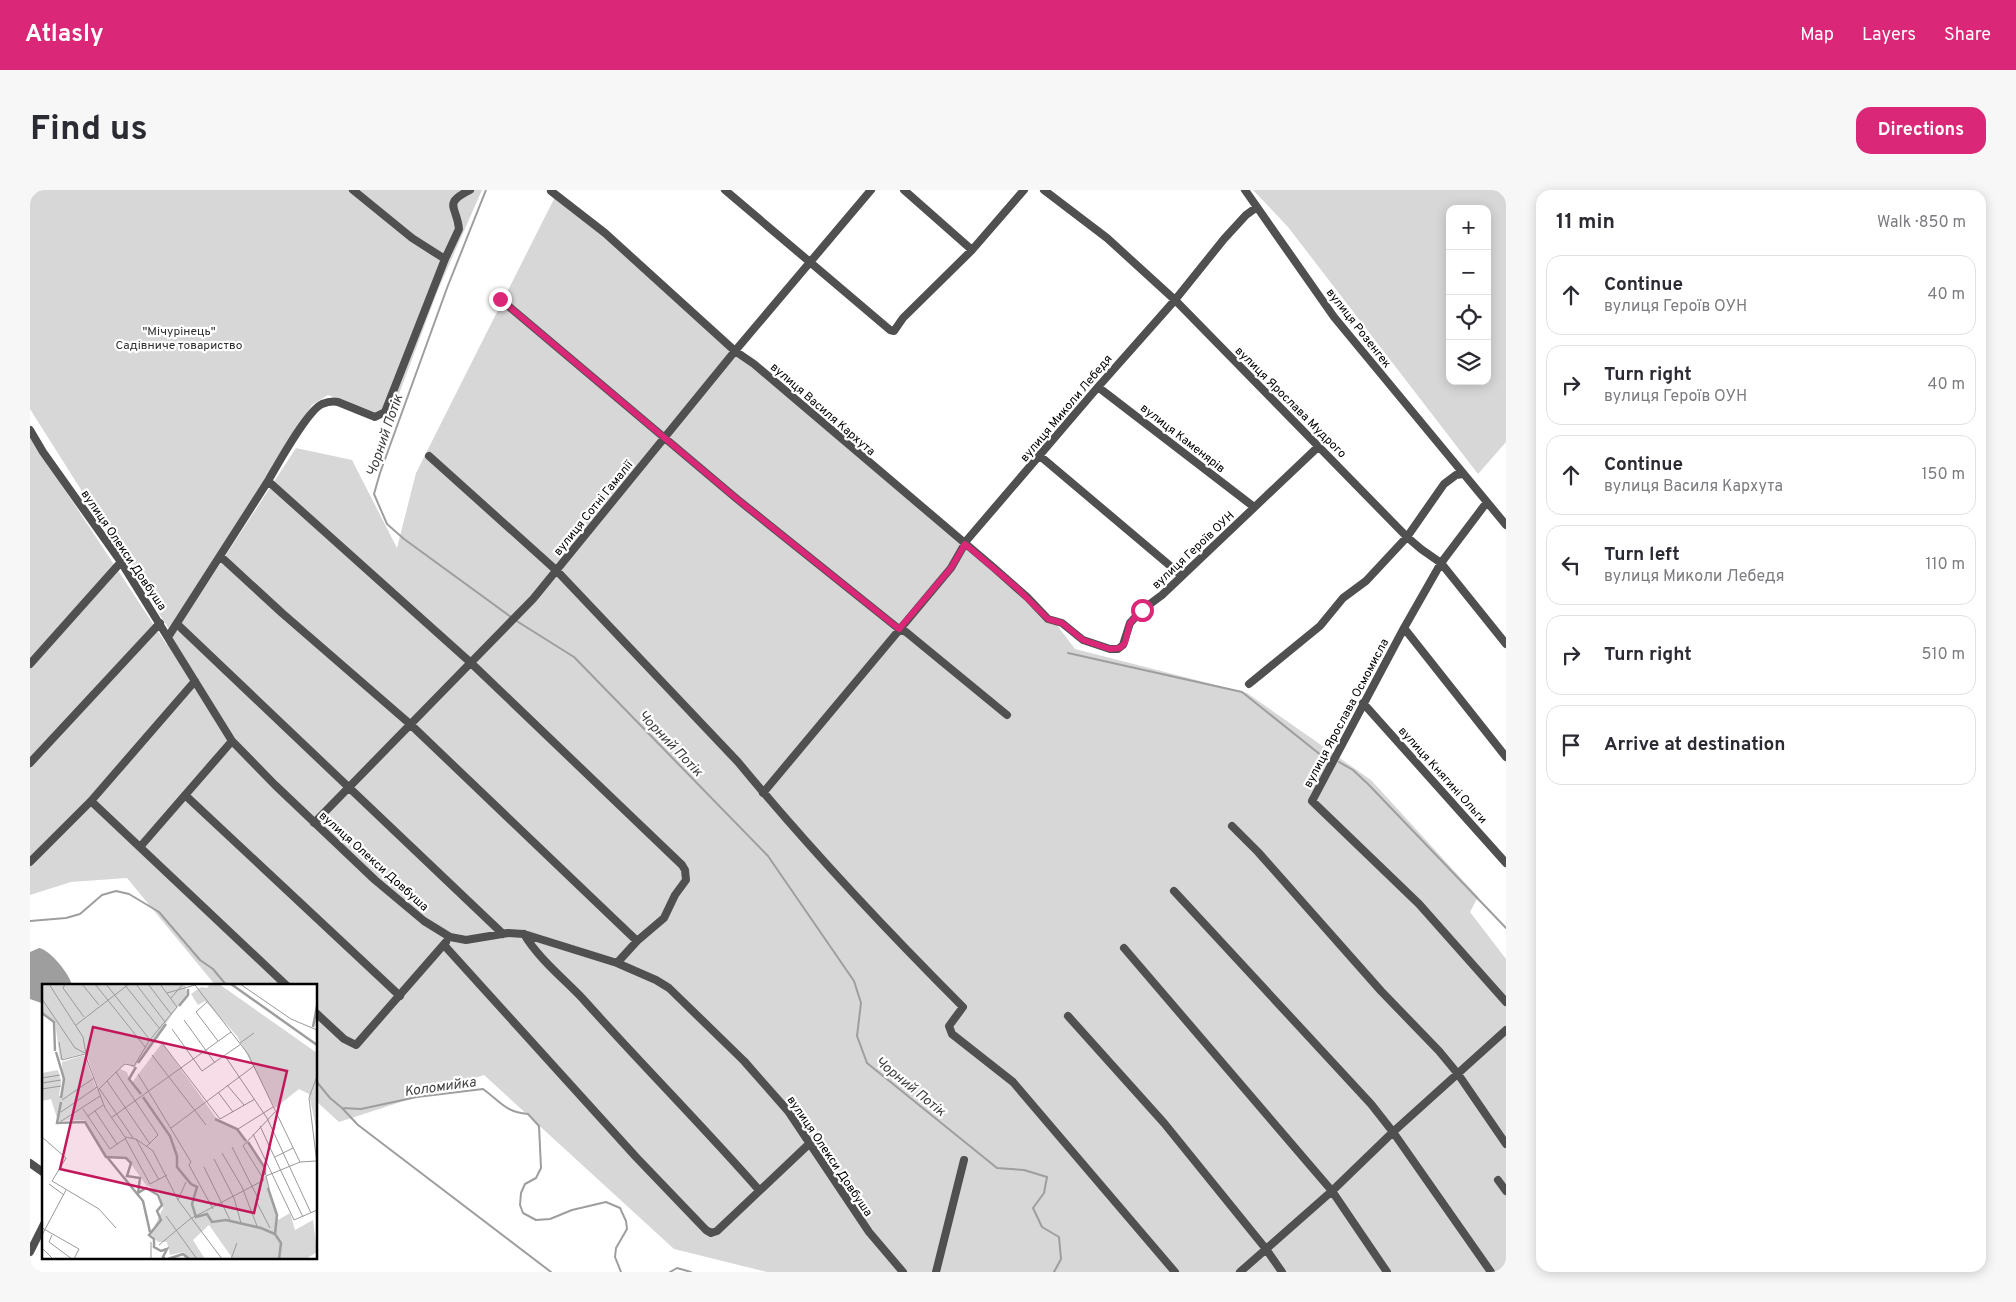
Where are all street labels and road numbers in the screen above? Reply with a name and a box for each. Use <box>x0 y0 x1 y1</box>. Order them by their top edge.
street label: вулиця Розенгек <box>1322 285 1395 372</box>
street label: вулиця Ярослава Мудрого <box>1231 343 1350 462</box>
street label: вулиця Миколи Лебедя <box>1017 352 1116 466</box>
street label: вулиця Василя Кархута <box>766 360 878 460</box>
street label: вулиця Каменярів <box>1137 401 1228 477</box>
street label: вулиця Сотні Гамалії <box>551 457 638 559</box>
street label: вулиця Олекси Довбуша <box>77 487 170 614</box>
street label: вулиця Героїв ОУН <box>1149 508 1238 593</box>
street label: вулиця Ярослава Осмомисла <box>1301 636 1393 791</box>
street label: вулиця Княгині Ольги <box>1394 724 1490 828</box>
street label: вулиця Олекси Довбуша <box>315 808 432 915</box>
street label: вулиця Олекси Довбуша <box>783 1093 876 1220</box>

